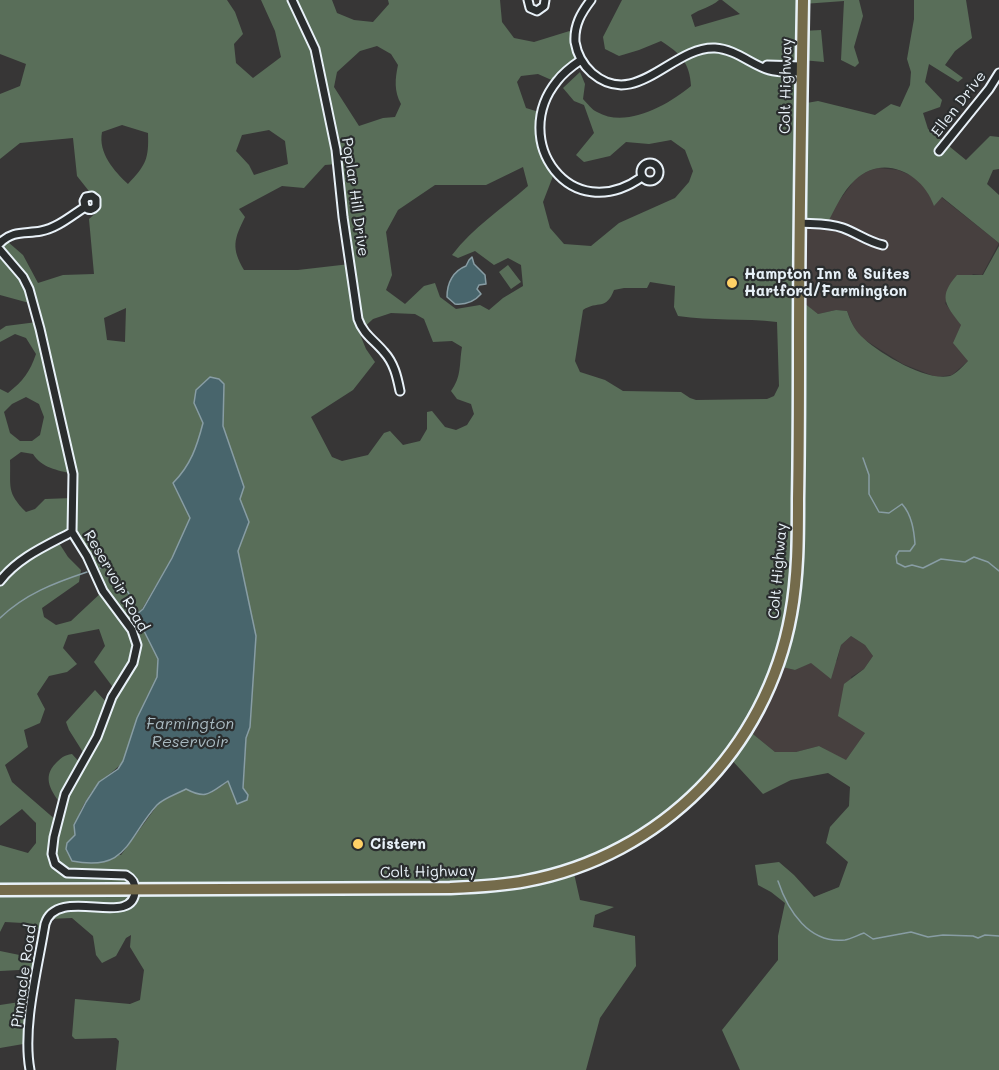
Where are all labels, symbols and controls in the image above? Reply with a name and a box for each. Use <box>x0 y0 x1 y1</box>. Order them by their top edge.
street label: Colt Highway <box>776 38 796 134</box>
street label: Ellen Drive <box>928 68 990 140</box>
street label: Poplar Hill Drive <box>338 136 372 258</box>
place label: Hampton Inn & Suites Hartford/Farmington <box>744 265 910 300</box>
marker: Hampton Inn & Suites Hartford/Farmington <box>725 276 739 290</box>
street label: Colt Highway <box>765 522 791 620</box>
street label: Reservoir Road <box>80 527 152 635</box>
water label: Farmington Reservoir <box>146 714 234 752</box>
place label: Cistern <box>370 835 426 853</box>
marker: Cistern <box>351 837 365 851</box>
street label: Colt Highway <box>380 862 476 882</box>
street label: Pinnacle Road <box>8 923 40 1029</box>

